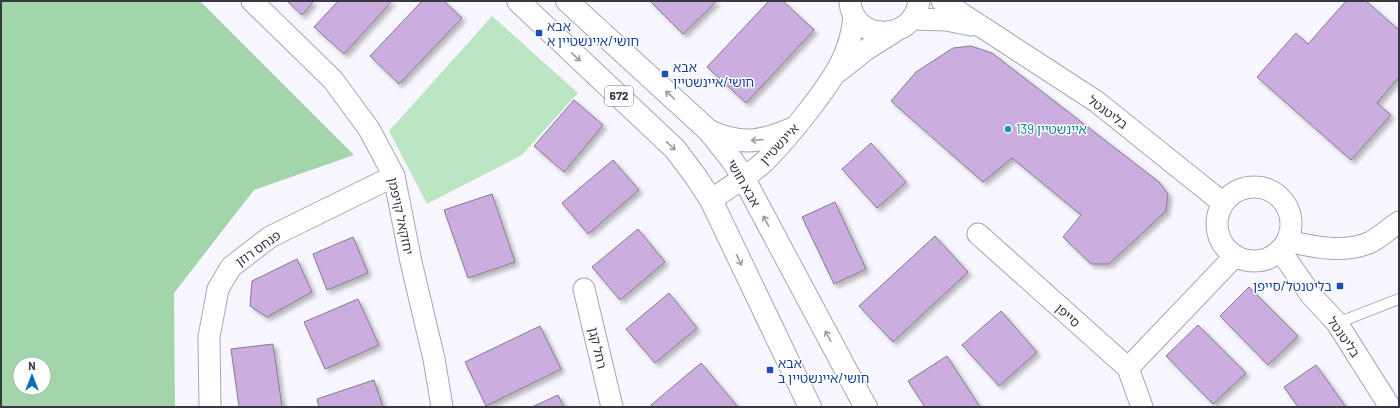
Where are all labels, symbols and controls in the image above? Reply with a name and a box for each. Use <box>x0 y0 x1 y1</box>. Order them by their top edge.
place label: אבא חושי/איינשטיין א <box>547 18 639 49</box>
marker: אבא חושי/איינשטיין א <box>534 28 544 38</box>
one-way arrow <box>571 52 582 61</box>
place label: אבא חושי/איינשטיין <box>673 59 754 90</box>
marker: אבא חושי/איינשטיין <box>660 69 670 79</box>
road number: 672 <box>605 86 633 106</box>
one-way arrow <box>665 91 675 100</box>
street label: בליטנטל <box>1085 92 1131 132</box>
street label: איינשטיין <box>756 120 802 168</box>
place label: איינשטיין 139 <box>1016 121 1087 137</box>
marker: איינשטיין 139 <box>1003 124 1013 134</box>
one-way arrow <box>751 136 764 143</box>
one-way arrow <box>666 141 676 151</box>
street label: אבא חושי <box>724 156 764 210</box>
street label: יחזקאל קויפמן <box>385 176 417 256</box>
one-way arrow <box>762 215 770 227</box>
street label: פנחס רוזן <box>232 227 284 269</box>
one-way arrow <box>736 254 743 266</box>
place label: בליטנטל/סייפן <box>1253 278 1332 294</box>
marker: בליטנטל/סייפן <box>1335 281 1345 291</box>
street label: סייפן <box>1052 300 1084 330</box>
street label: בליטנטל <box>1324 314 1364 360</box>
street label: רחל קגן <box>585 326 611 370</box>
one-way arrow <box>823 330 831 342</box>
place label: אבא חושי/איינשטיין ב <box>778 355 869 386</box>
north arrow <box>12 356 52 396</box>
text: N <box>28 359 36 372</box>
marker: אבא חושי/איינשטיין ב <box>765 365 775 375</box>

